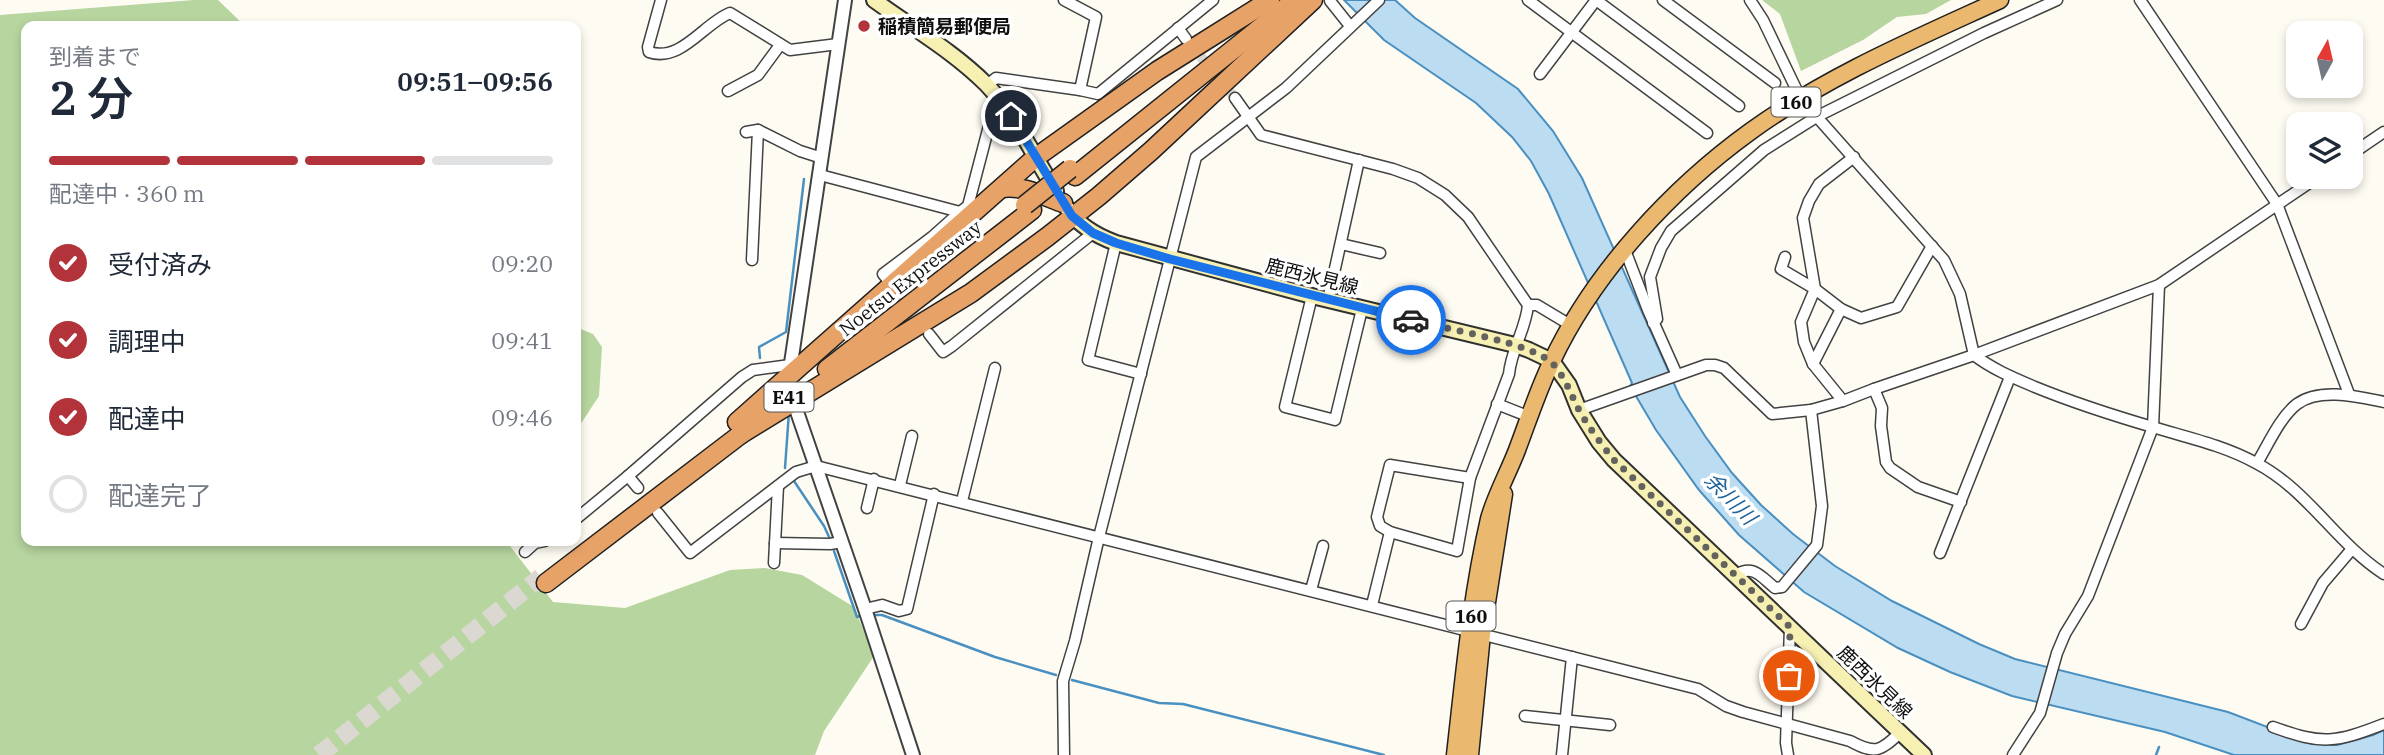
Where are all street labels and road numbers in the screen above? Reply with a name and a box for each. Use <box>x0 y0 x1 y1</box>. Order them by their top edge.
road number: 160 <box>1772 88 1820 116</box>
street label: Noetsu Expressway <box>834 214 987 341</box>
street label: 鹿西氷見線 <box>1263 253 1361 299</box>
road number: E41 <box>764 382 814 412</box>
road number: 160 <box>1446 602 1496 630</box>
street label: 鹿西氷見線 <box>1832 640 1918 724</box>

